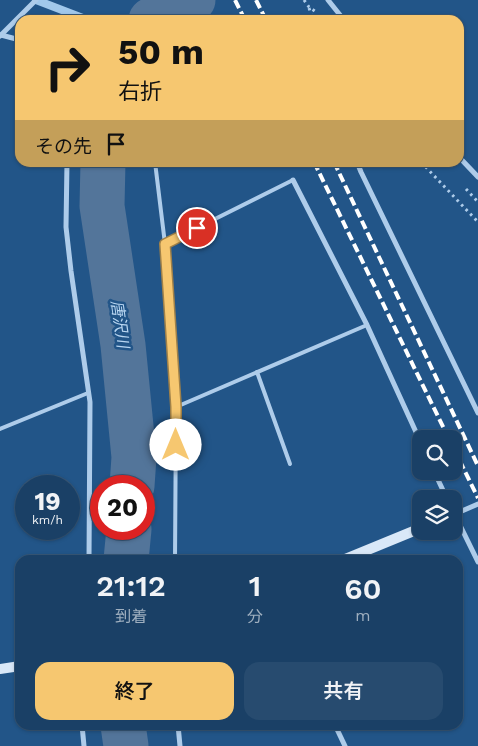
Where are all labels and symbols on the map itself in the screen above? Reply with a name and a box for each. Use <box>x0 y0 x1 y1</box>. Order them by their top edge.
pin <box>176 207 218 249</box>
water label: 唐沢川 <box>107 299 133 351</box>
position arrow <box>149 418 201 470</box>
speed limit sign: 20 <box>90 475 155 540</box>

